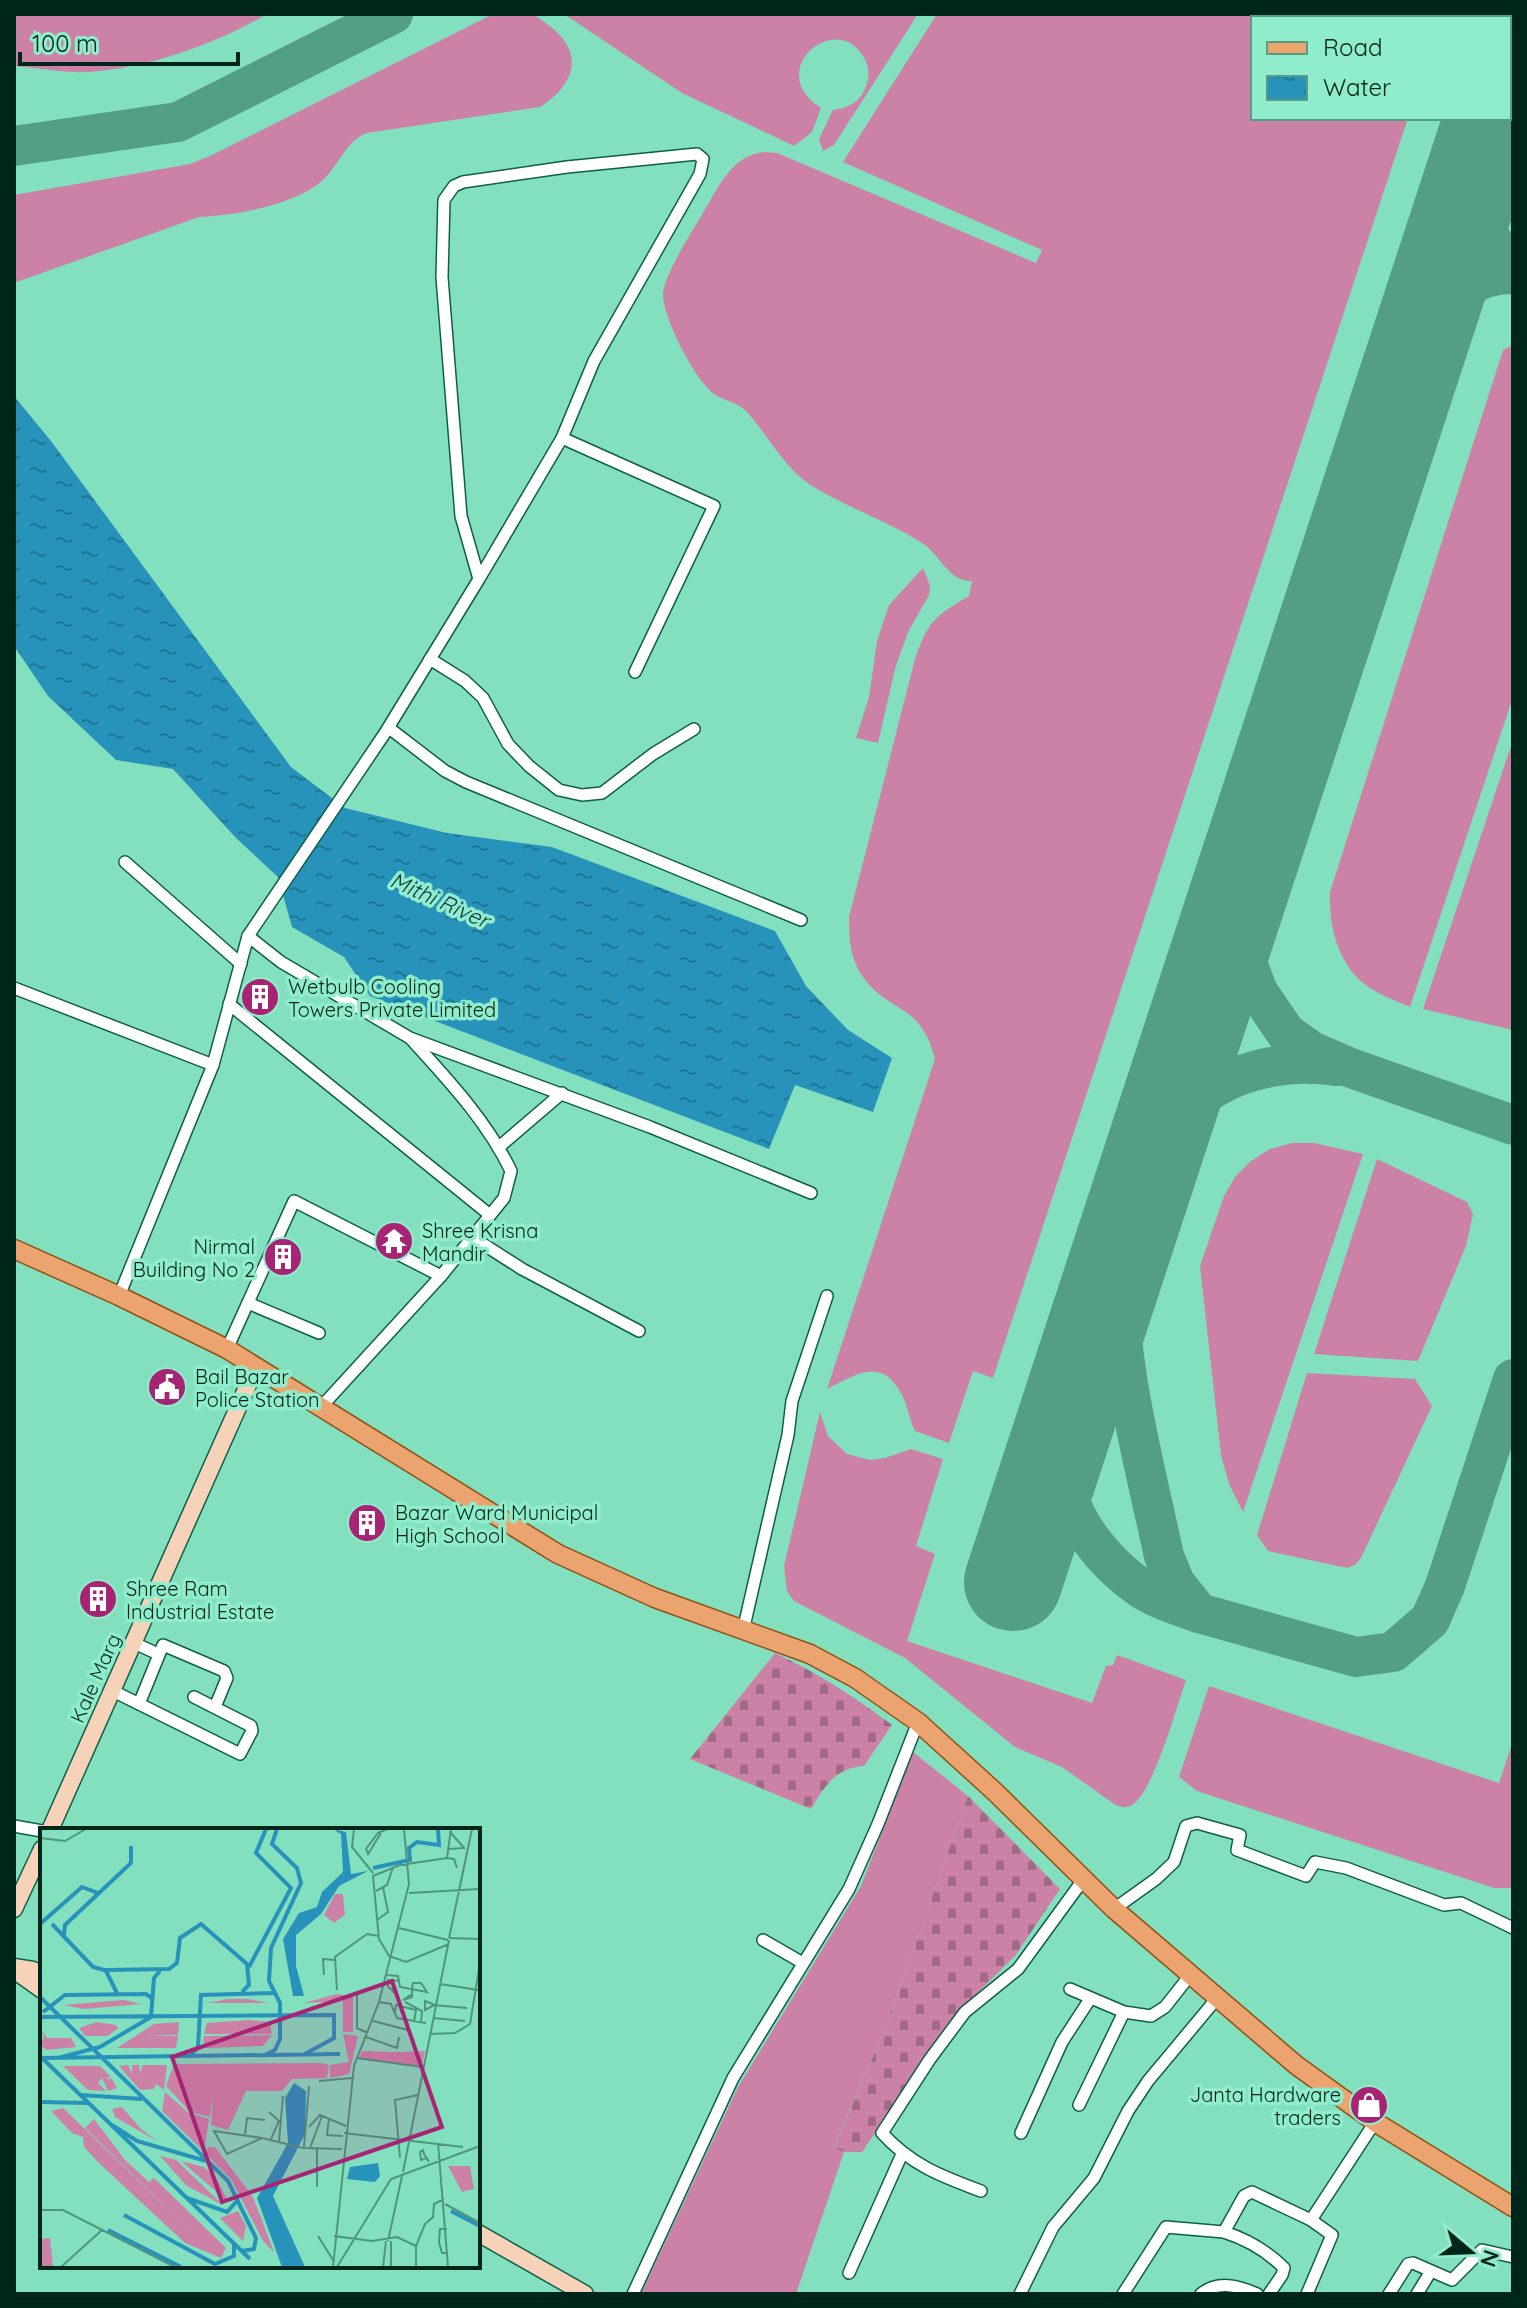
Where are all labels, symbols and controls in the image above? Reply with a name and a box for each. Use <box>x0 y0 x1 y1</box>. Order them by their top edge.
scale bar <box>20 16 238 66</box>
legend <box>1251 16 1511 120</box>
text: 100 m <box>32 28 98 58</box>
text: Road <box>1323 32 1383 62</box>
text: Water <box>1323 72 1391 102</box>
water label: Mithi River <box>386 866 496 935</box>
place label: Wetbulb Cooling Towers Private Limited <box>288 974 496 1022</box>
building icon: Wetbulb Cooling Towers Private Limited <box>239 976 281 1018</box>
place label: Shree Krisna Mandir <box>422 1218 538 1266</box>
temple icon: Shree Krisna Mandir <box>373 1220 415 1262</box>
place label: Nirmal Building No 2 <box>133 1234 255 1282</box>
building icon: Nirmal Building No 2 <box>262 1236 304 1278</box>
place label: Bail Bazar Police Station <box>195 1364 320 1412</box>
public building icon: Bail Bazar Police Station <box>146 1366 188 1408</box>
place label: Bazar Ward Municipal High School <box>395 1500 598 1548</box>
building icon: Bazar Ward Municipal High School <box>346 1502 388 1544</box>
place label: Shree Ram Industrial Estate <box>126 1576 274 1624</box>
building icon: Shree Ram Industrial Estate <box>77 1578 119 1620</box>
street label: Kale Marg <box>64 1629 126 1727</box>
inset map <box>40 1828 480 2268</box>
place label: Janta Hardware traders <box>1190 2082 1341 2130</box>
shop icon: Janta Hardware traders <box>1348 2084 1390 2126</box>
north arrow <box>1431 2212 1511 2292</box>
text: N <box>1474 2246 1506 2271</box>

